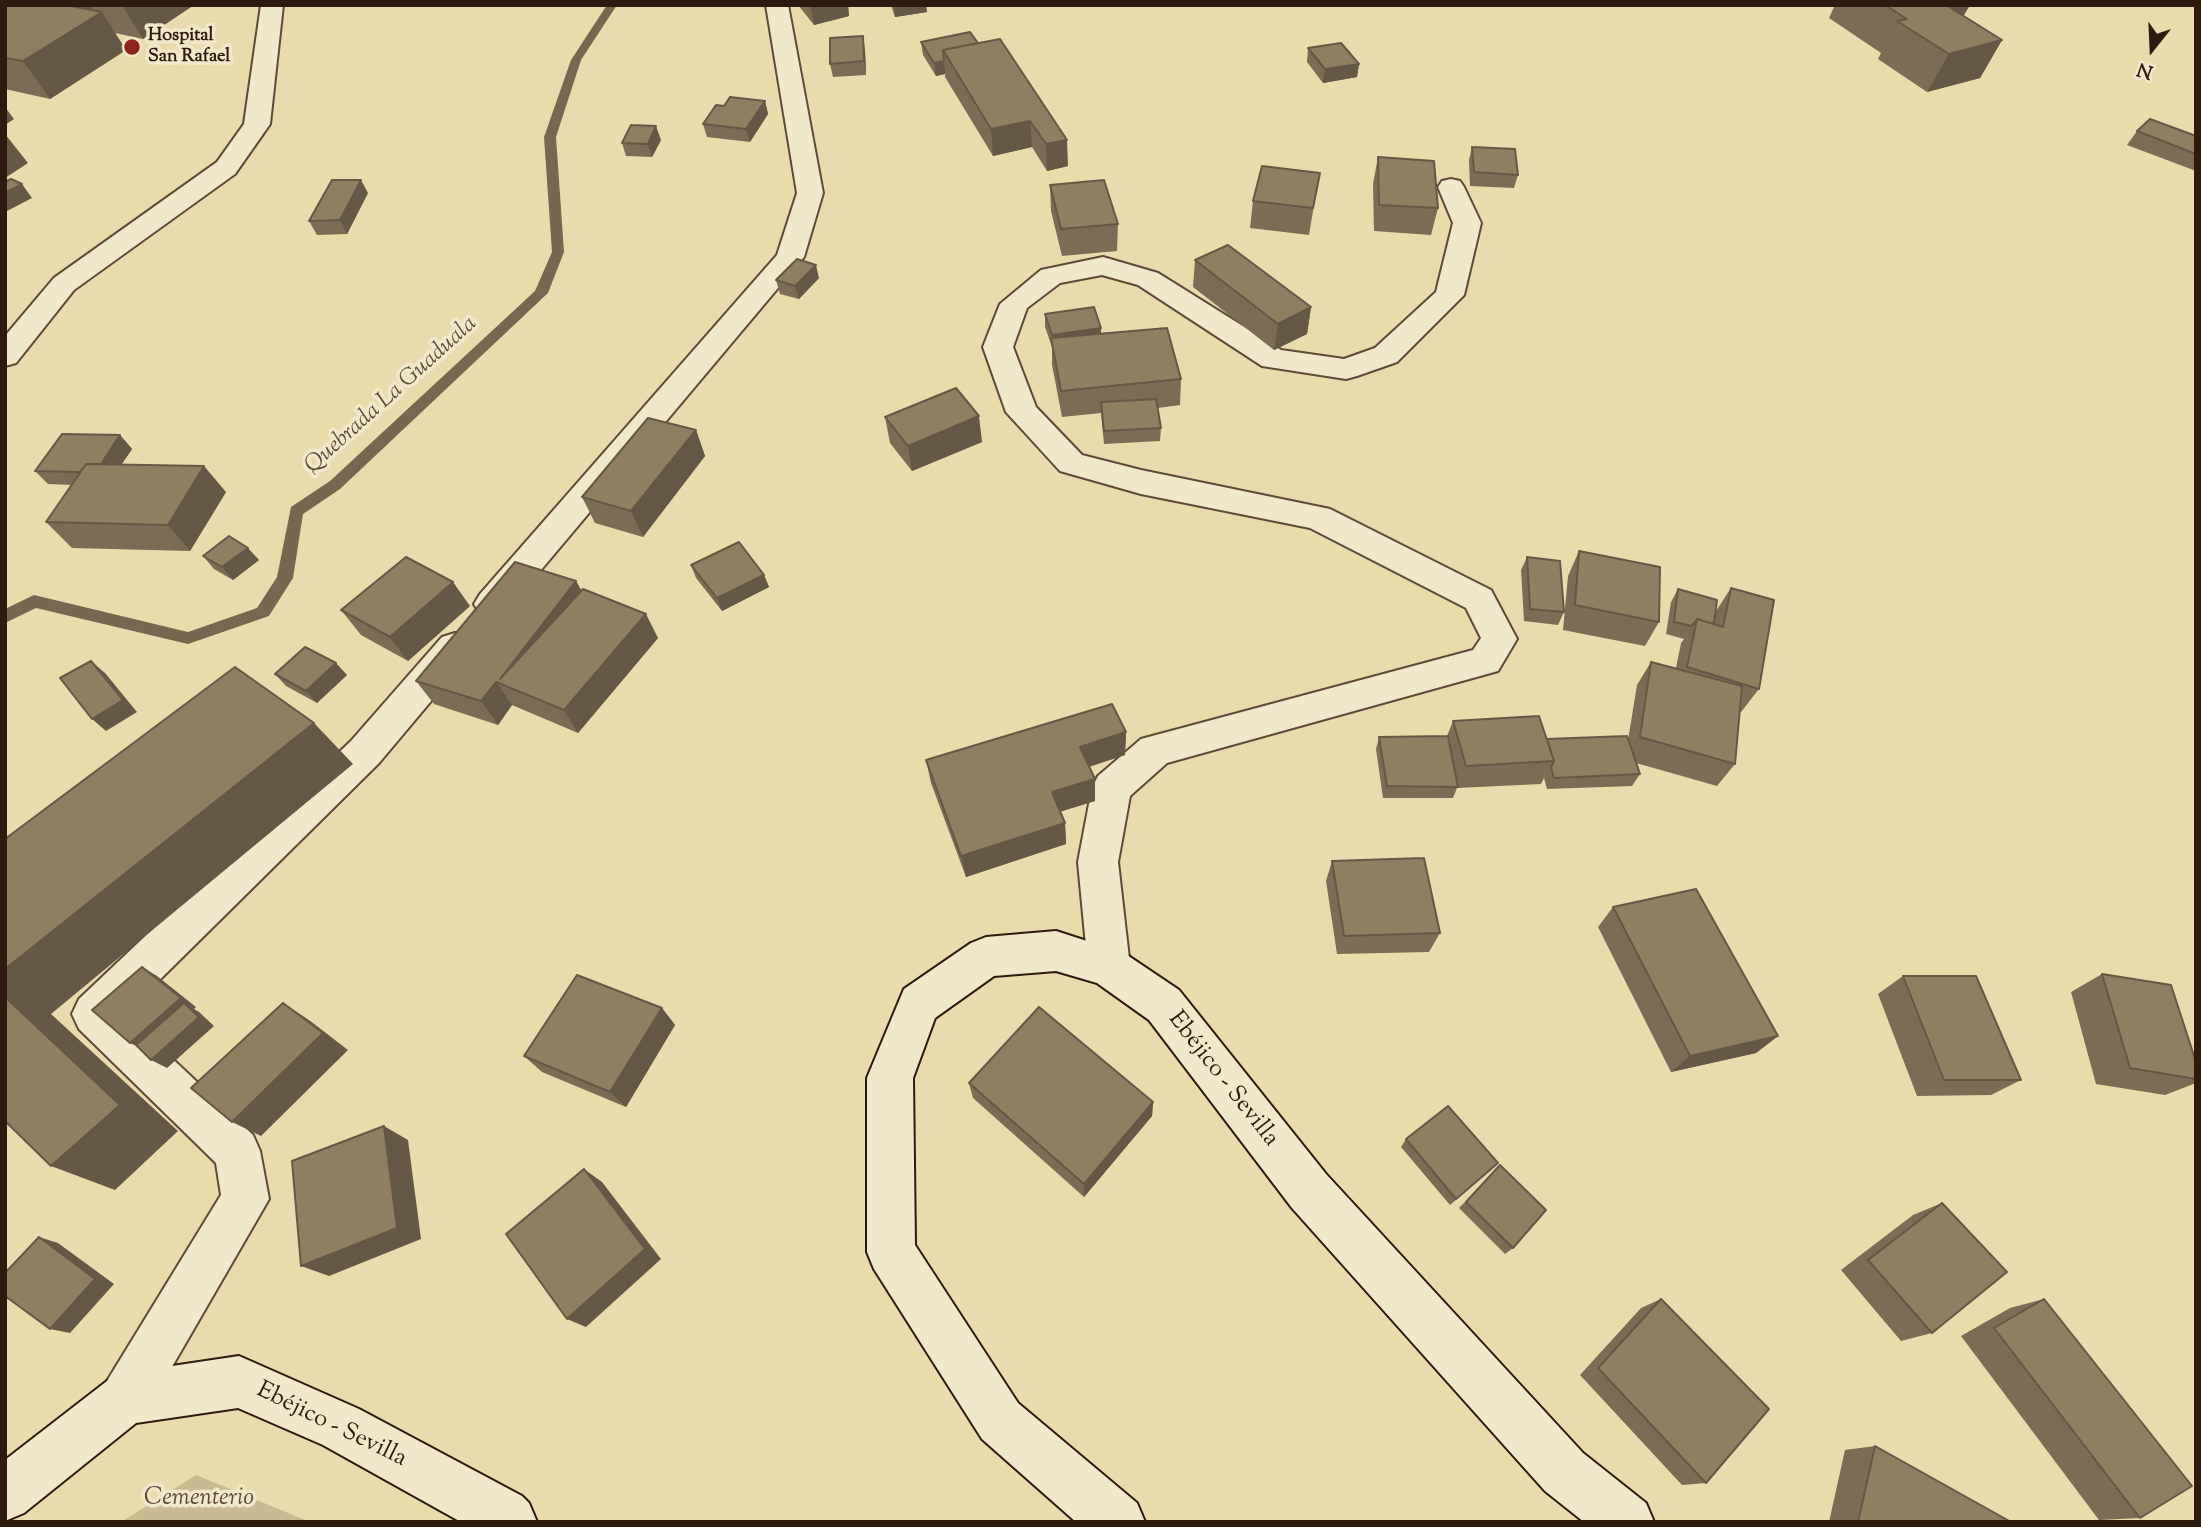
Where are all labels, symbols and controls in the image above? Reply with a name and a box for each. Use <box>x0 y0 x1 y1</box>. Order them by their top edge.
north arrow <box>2117 14 2187 84</box>
place label: Hospital San Rafael <box>148 26 230 68</box>
marker: Hospital San Rafael <box>122 37 142 57</box>
text: N <box>2134 54 2157 85</box>
water label: Quebrada La Guaduala <box>300 311 484 481</box>
street label: Ebéjico - Sevilla <box>1160 1007 1284 1153</box>
street label: Ebéjico - Sevilla <box>251 1377 411 1475</box>
park label: Cementerio <box>144 1486 254 1514</box>

